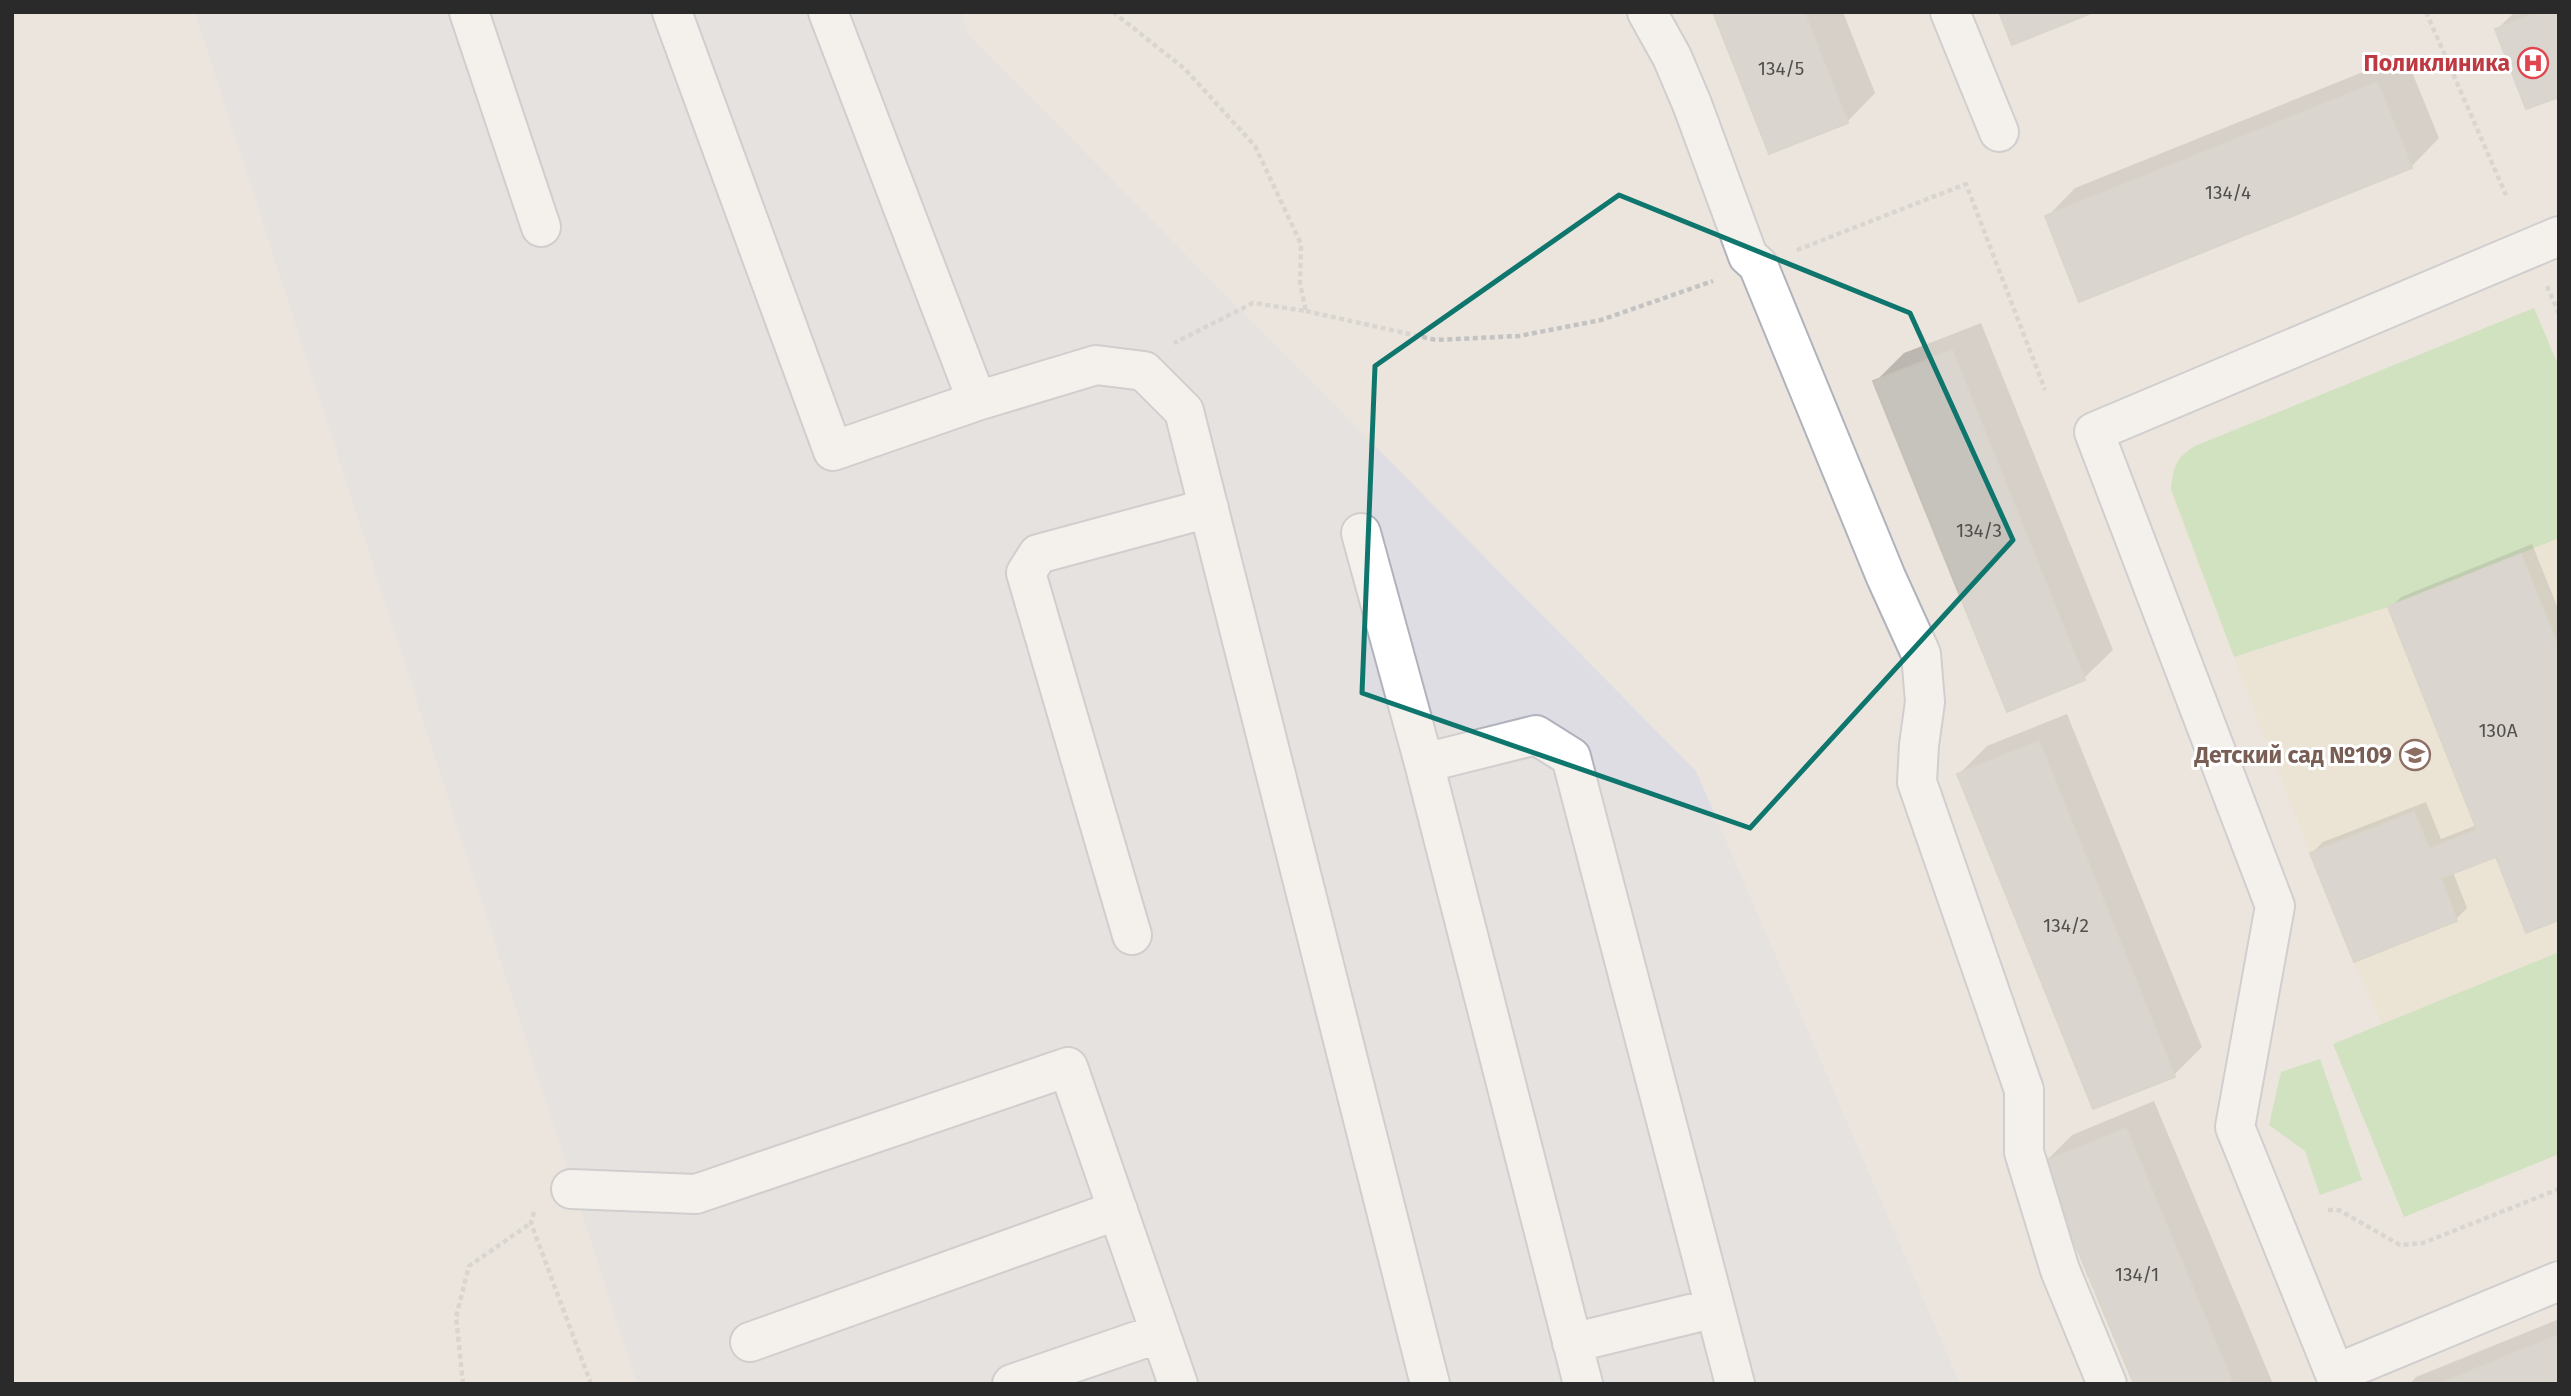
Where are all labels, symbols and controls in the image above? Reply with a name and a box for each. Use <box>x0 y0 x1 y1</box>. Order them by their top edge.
hospital icon: Поликлиника <box>2516 46 2550 80</box>
place label: Поликлиника <box>2364 49 2510 77</box>
house number: 134/5 <box>1758 57 1804 80</box>
house number: 134/4 <box>2205 181 2251 204</box>
house number: 134/3 <box>1956 519 2002 542</box>
house number: 130А <box>2478 719 2518 742</box>
school or university icon: Детский сад №109 <box>2398 738 2432 772</box>
place label: Детский сад №109 <box>2193 741 2392 769</box>
house number: 134/2 <box>2043 914 2089 937</box>
house number: 134/1 <box>2115 1263 2159 1286</box>

